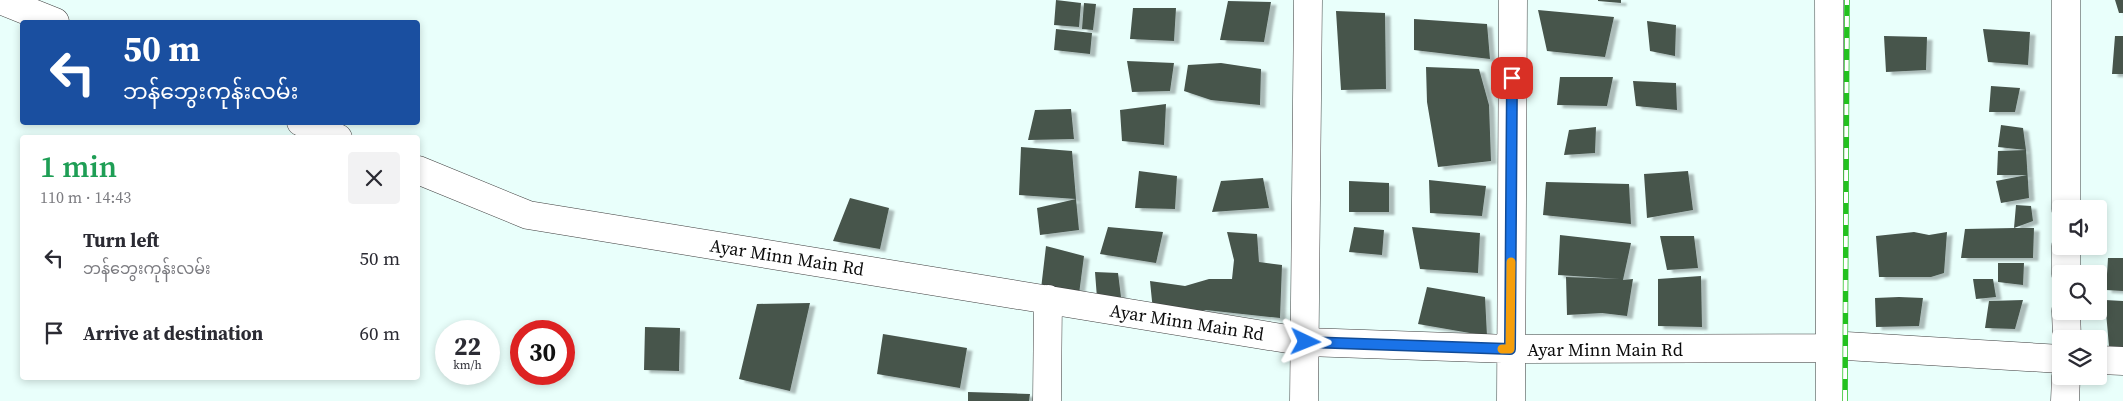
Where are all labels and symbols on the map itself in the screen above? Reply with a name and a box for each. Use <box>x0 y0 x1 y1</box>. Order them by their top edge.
pin <box>1491 57 1533 99</box>
street label: Ayar Minn Main Rd <box>708 232 866 282</box>
street label: Ayar Minn Main Rd <box>1108 297 1266 347</box>
position arrow <box>1279 315 1331 367</box>
speed limit sign: 30 <box>510 320 575 385</box>
street label: Ayar Minn Main Rd <box>1527 337 1683 362</box>

